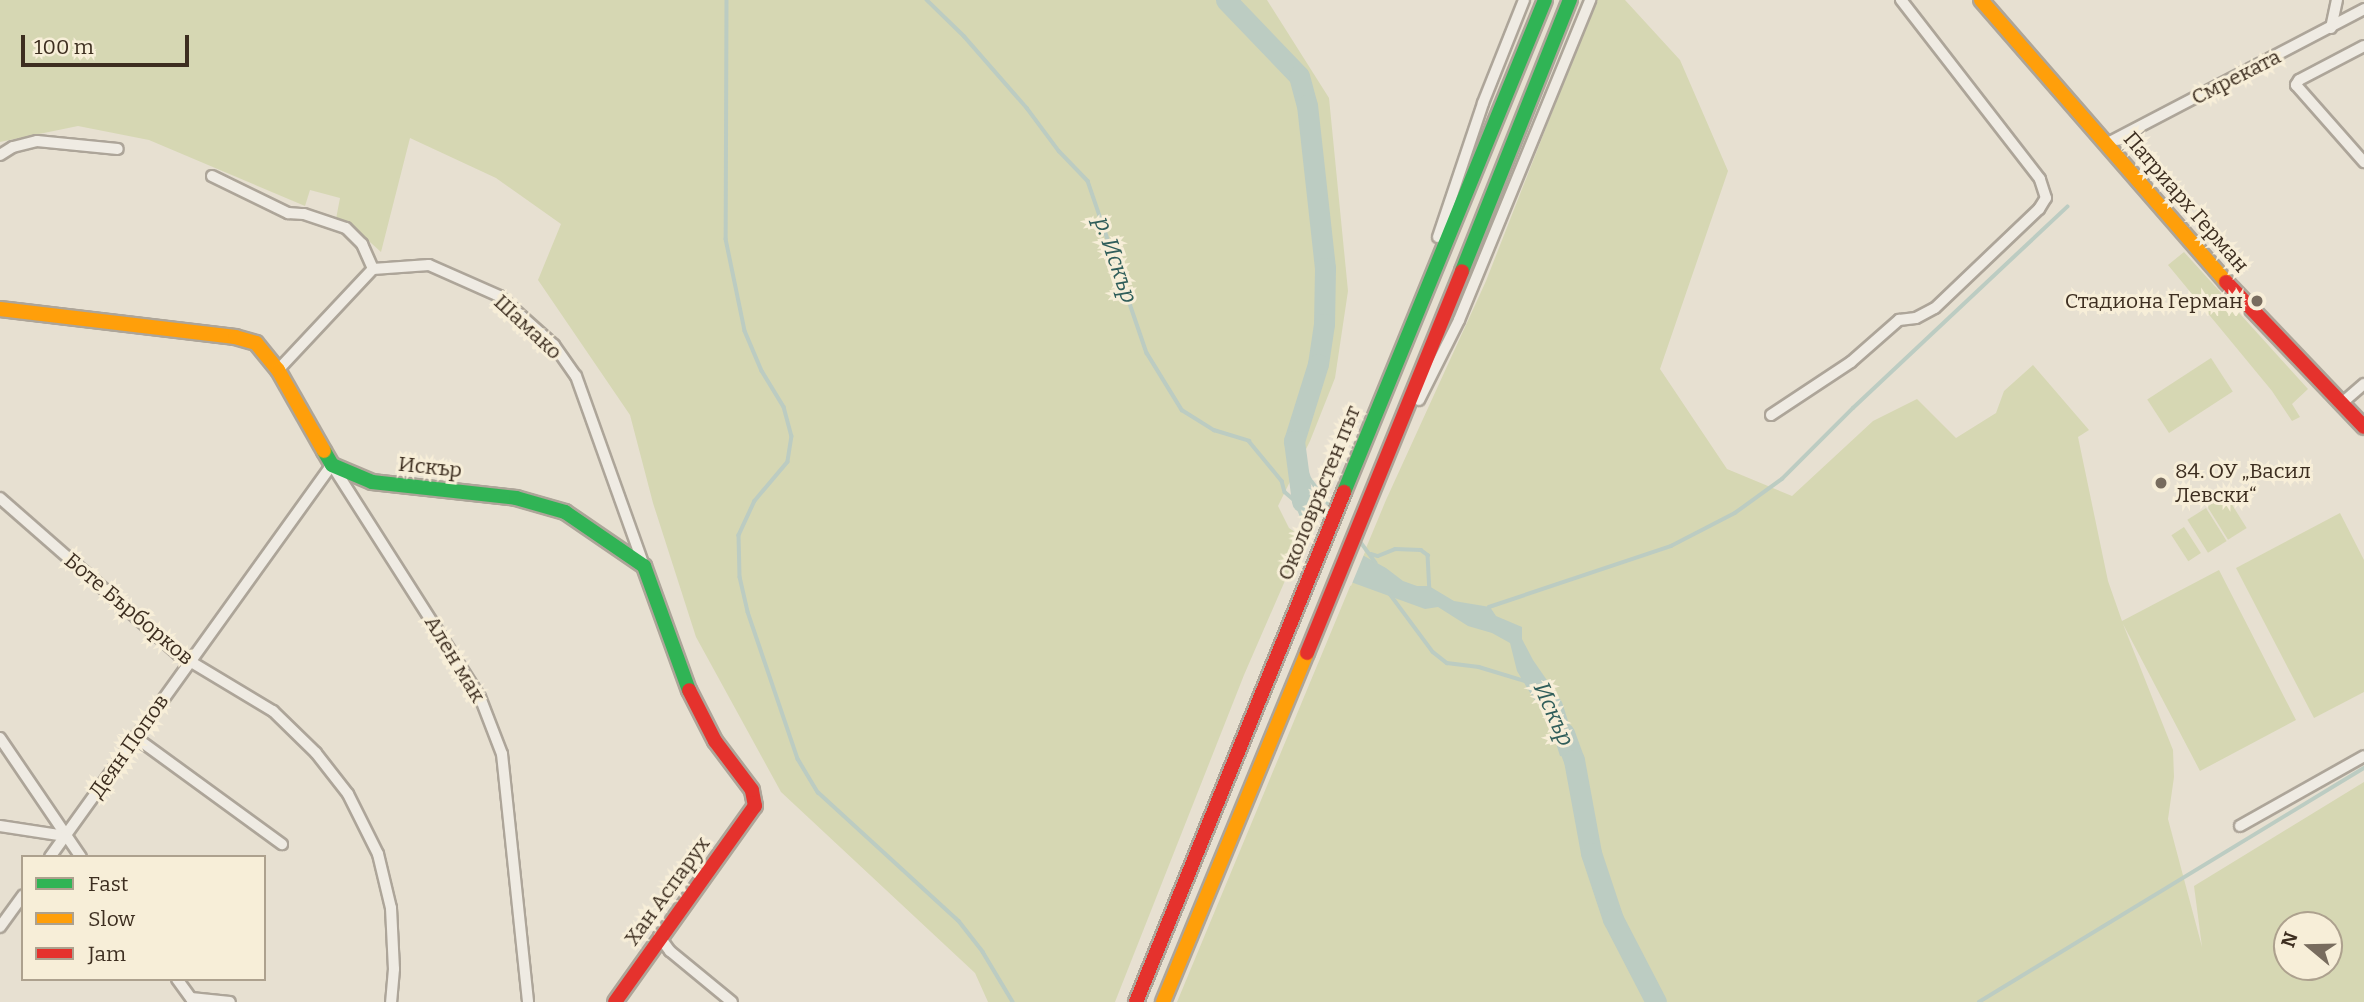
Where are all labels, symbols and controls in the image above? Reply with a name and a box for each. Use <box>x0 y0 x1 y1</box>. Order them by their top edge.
scale bar <box>24 21 192 65</box>
text: 100 m <box>34 34 94 60</box>
street label: Смреката <box>2187 44 2285 110</box>
street label: Патриарх Герман <box>2118 127 2254 277</box>
water label: р. Искър <box>1088 213 1144 307</box>
place label: Стадиона Герман <box>2065 288 2243 314</box>
street label: Шамако <box>489 289 567 365</box>
marker: Стадиона Герман <box>2249 293 2265 309</box>
street label: Околовръстен път <box>1272 402 1366 584</box>
street label: Искър <box>397 451 463 483</box>
place label: 84. ОУ „Васил Левски“ <box>2175 458 2311 508</box>
marker: 84. ОУ „Васил Левски“ <box>2153 475 2169 491</box>
street label: Боте Бърборков <box>59 548 199 670</box>
street label: Ален мак <box>419 611 491 707</box>
water label: Искър <box>1528 678 1580 750</box>
street label: Деян Попов <box>84 689 174 803</box>
street label: Хан Аспарух <box>619 832 715 950</box>
legend <box>21 855 266 981</box>
text: Fast <box>88 871 128 897</box>
text: Slow <box>88 906 135 932</box>
north arrow <box>2273 911 2343 981</box>
text: N <box>2276 929 2303 950</box>
text: Jam <box>88 941 126 967</box>

